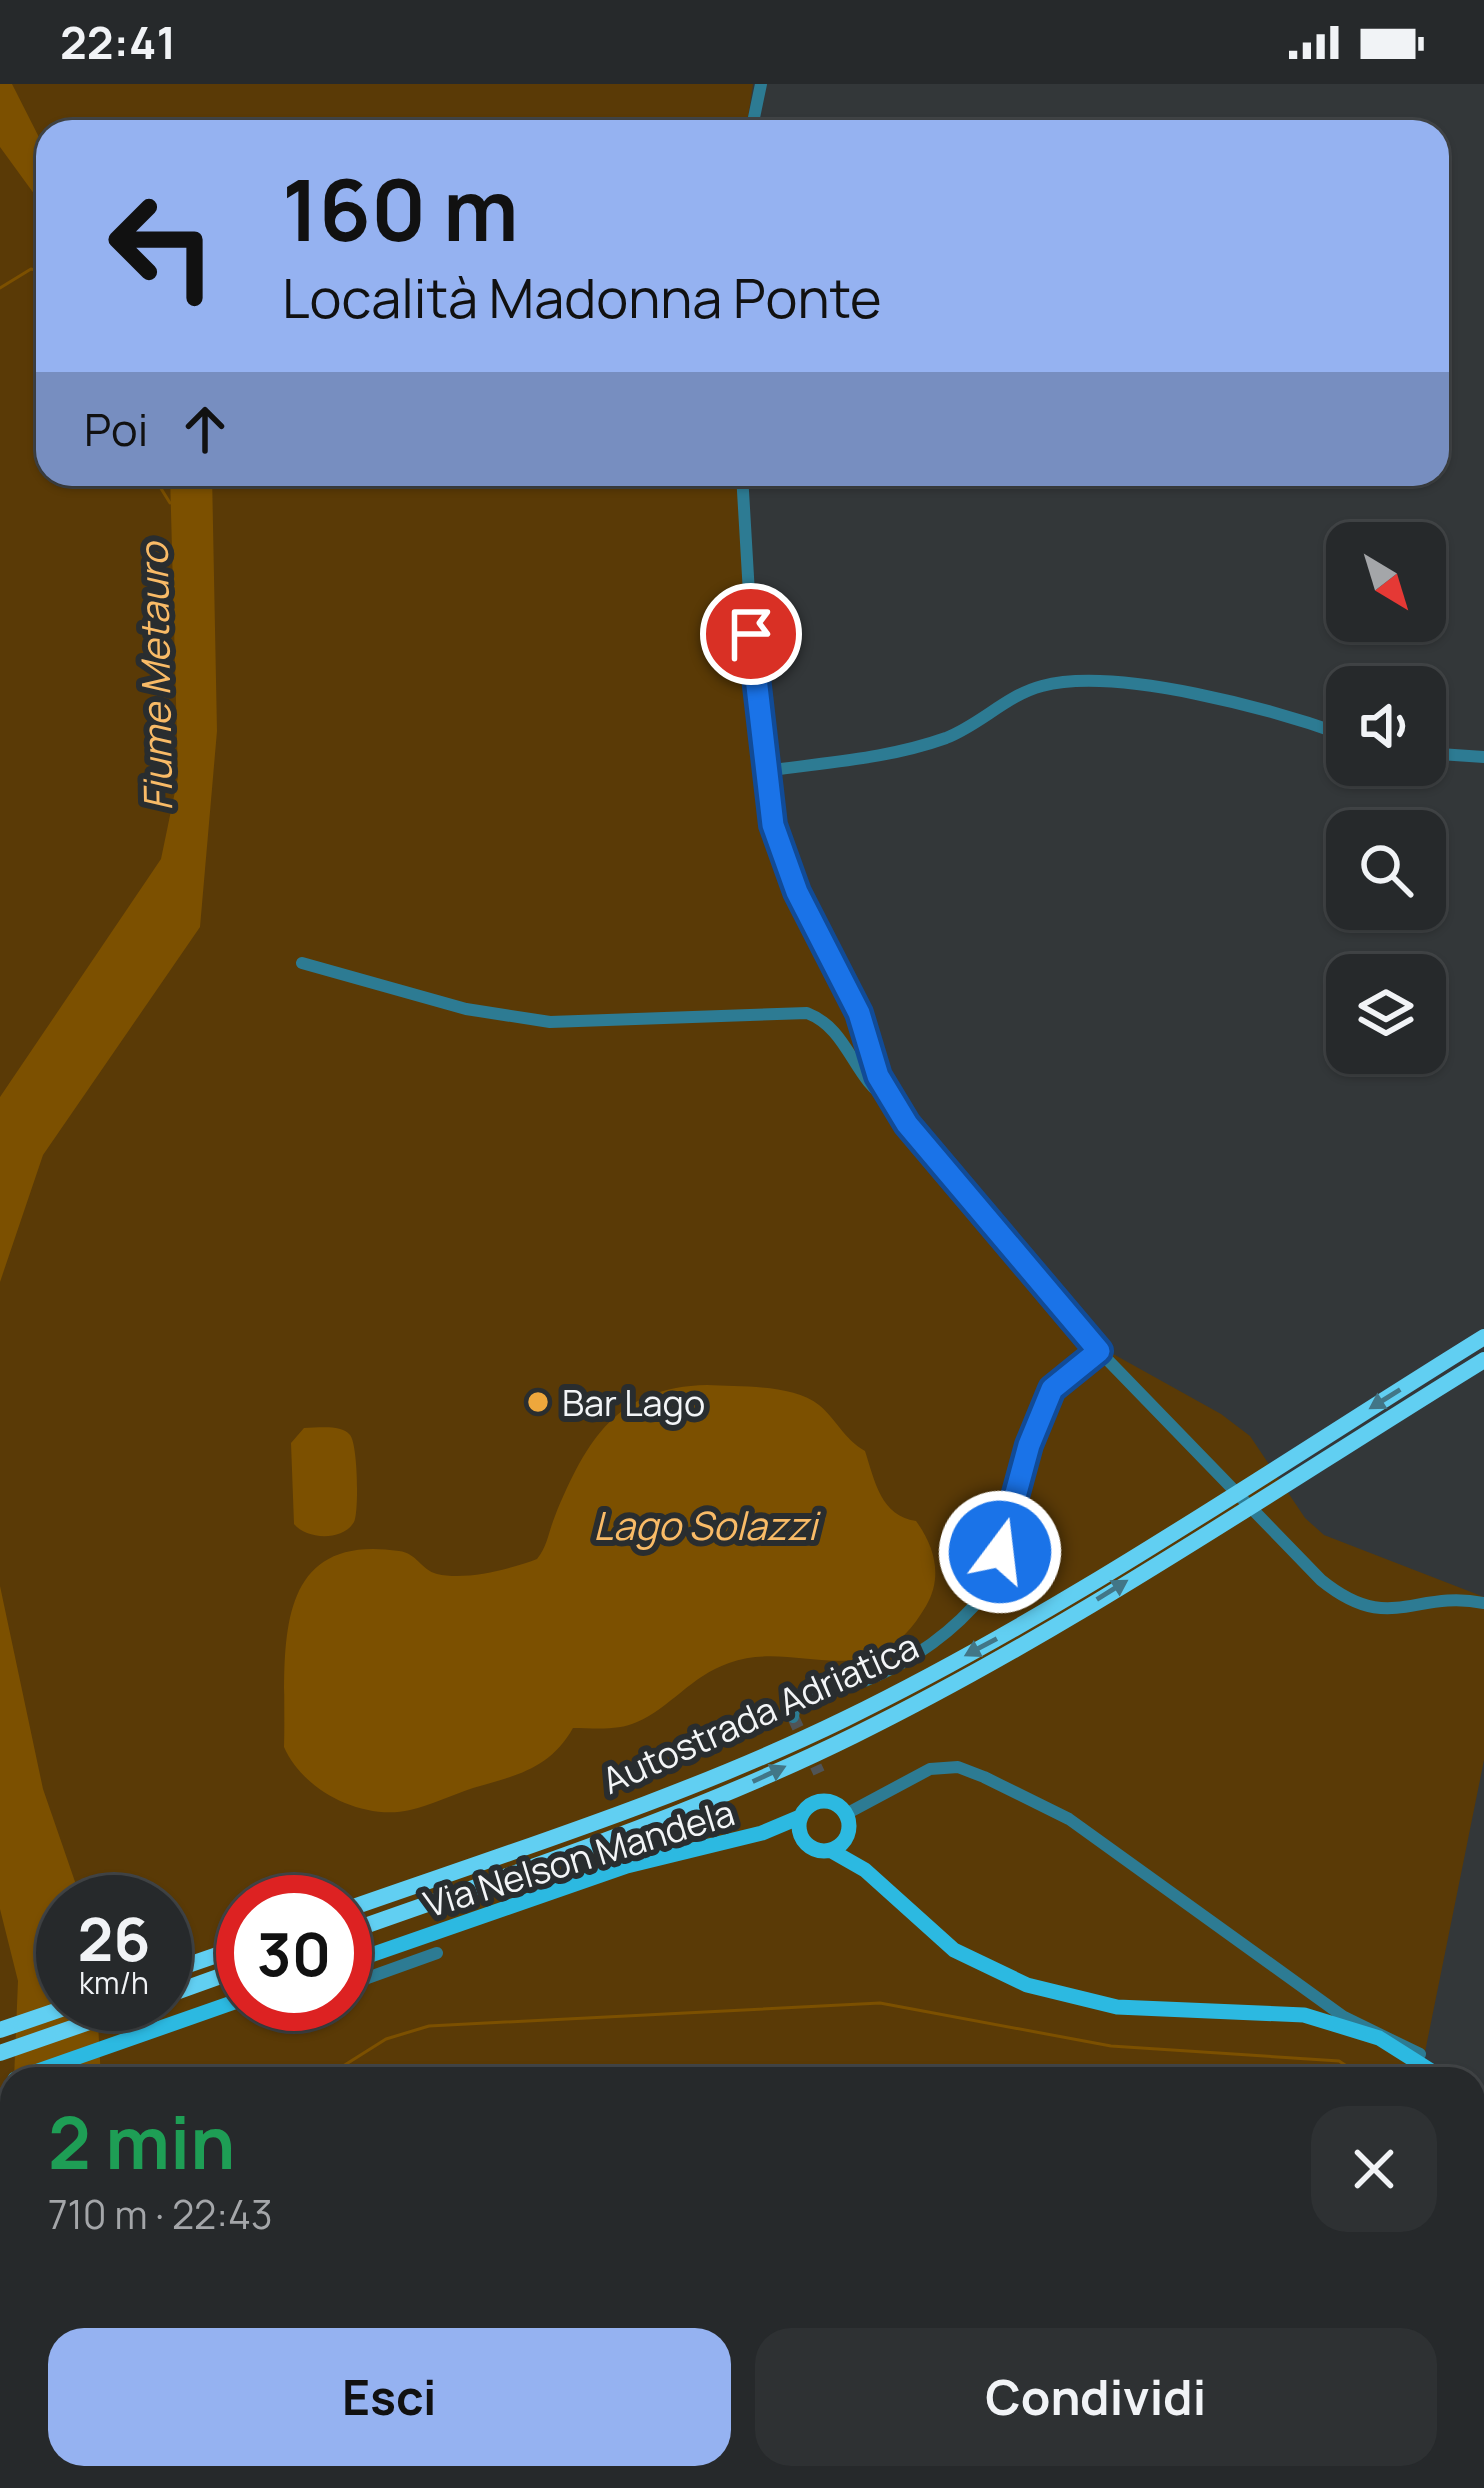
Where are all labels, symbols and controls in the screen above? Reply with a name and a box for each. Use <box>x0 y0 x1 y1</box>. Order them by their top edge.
text: 22:41 <box>60 11 176 73</box>
text: 160 m <box>282 151 519 266</box>
icon: left <box>84 168 240 324</box>
text: Località Madonna Ponte <box>282 260 882 334</box>
icon: ahead <box>172 396 238 462</box>
text: Poi <box>84 398 148 460</box>
north arrow <box>1326 522 1446 642</box>
map controls <box>1326 522 1446 1074</box>
water label: Fiume Metauro <box>126 541 184 812</box>
pin <box>700 583 802 685</box>
icon: arrive <box>718 601 784 667</box>
button: sound <box>1326 666 1446 786</box>
button: search <box>1326 810 1446 930</box>
button: layers <box>1326 954 1446 1074</box>
place label: Bar Lago <box>562 1378 705 1427</box>
one-way arrow <box>1369 1387 1401 1409</box>
marker: Bar Lago <box>525 1389 551 1415</box>
position arrow <box>937 1489 1063 1615</box>
water label: Lago Solazzi <box>593 1498 822 1552</box>
one-way arrow <box>1096 1580 1129 1602</box>
street label: Autostrada Adriatica <box>594 1621 926 1805</box>
one-way arrow <box>964 1636 999 1657</box>
one-way arrow <box>752 1764 787 1784</box>
street label: Via Nelson Mandela <box>418 1788 740 1928</box>
speed limit sign: 30 <box>216 1875 372 2031</box>
text: 26 <box>77 1897 151 1979</box>
text: km/h <box>79 1962 149 2003</box>
text: 2 min <box>48 2092 235 2191</box>
button: close <box>1311 2106 1437 2232</box>
text: 710 m · 22:43 <box>48 2187 273 2241</box>
button: Esci <box>48 2328 731 2466</box>
button: Condividi <box>755 2328 1437 2466</box>

